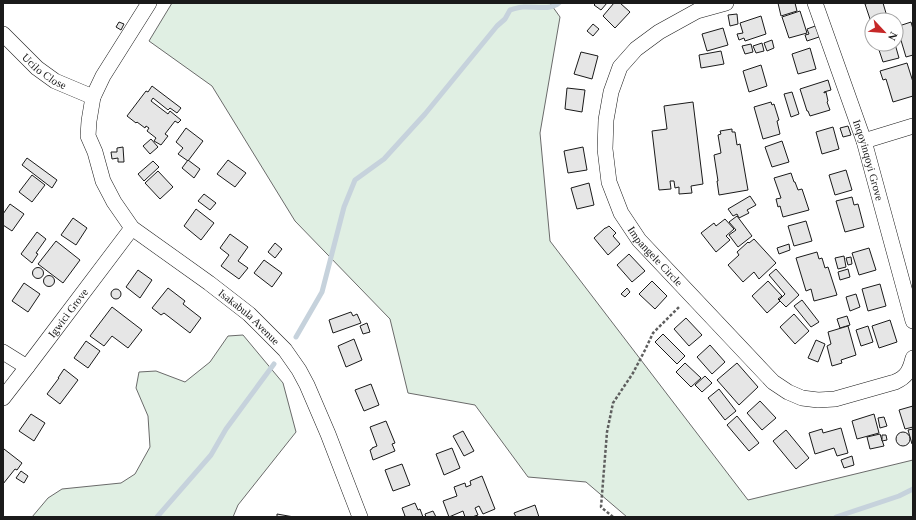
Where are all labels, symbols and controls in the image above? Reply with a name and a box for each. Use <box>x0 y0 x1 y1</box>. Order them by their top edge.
north arrow <box>864 12 904 52</box>
text: N <box>886 30 900 43</box>
street label: Ucilo Close <box>20 51 68 91</box>
street label: Inqoyinqoyi Grove <box>851 118 886 202</box>
street label: Impangele Circle <box>626 224 685 289</box>
street label: Igwici Grove <box>45 286 90 340</box>
street label: Isakabula Avenue <box>216 287 282 347</box>

